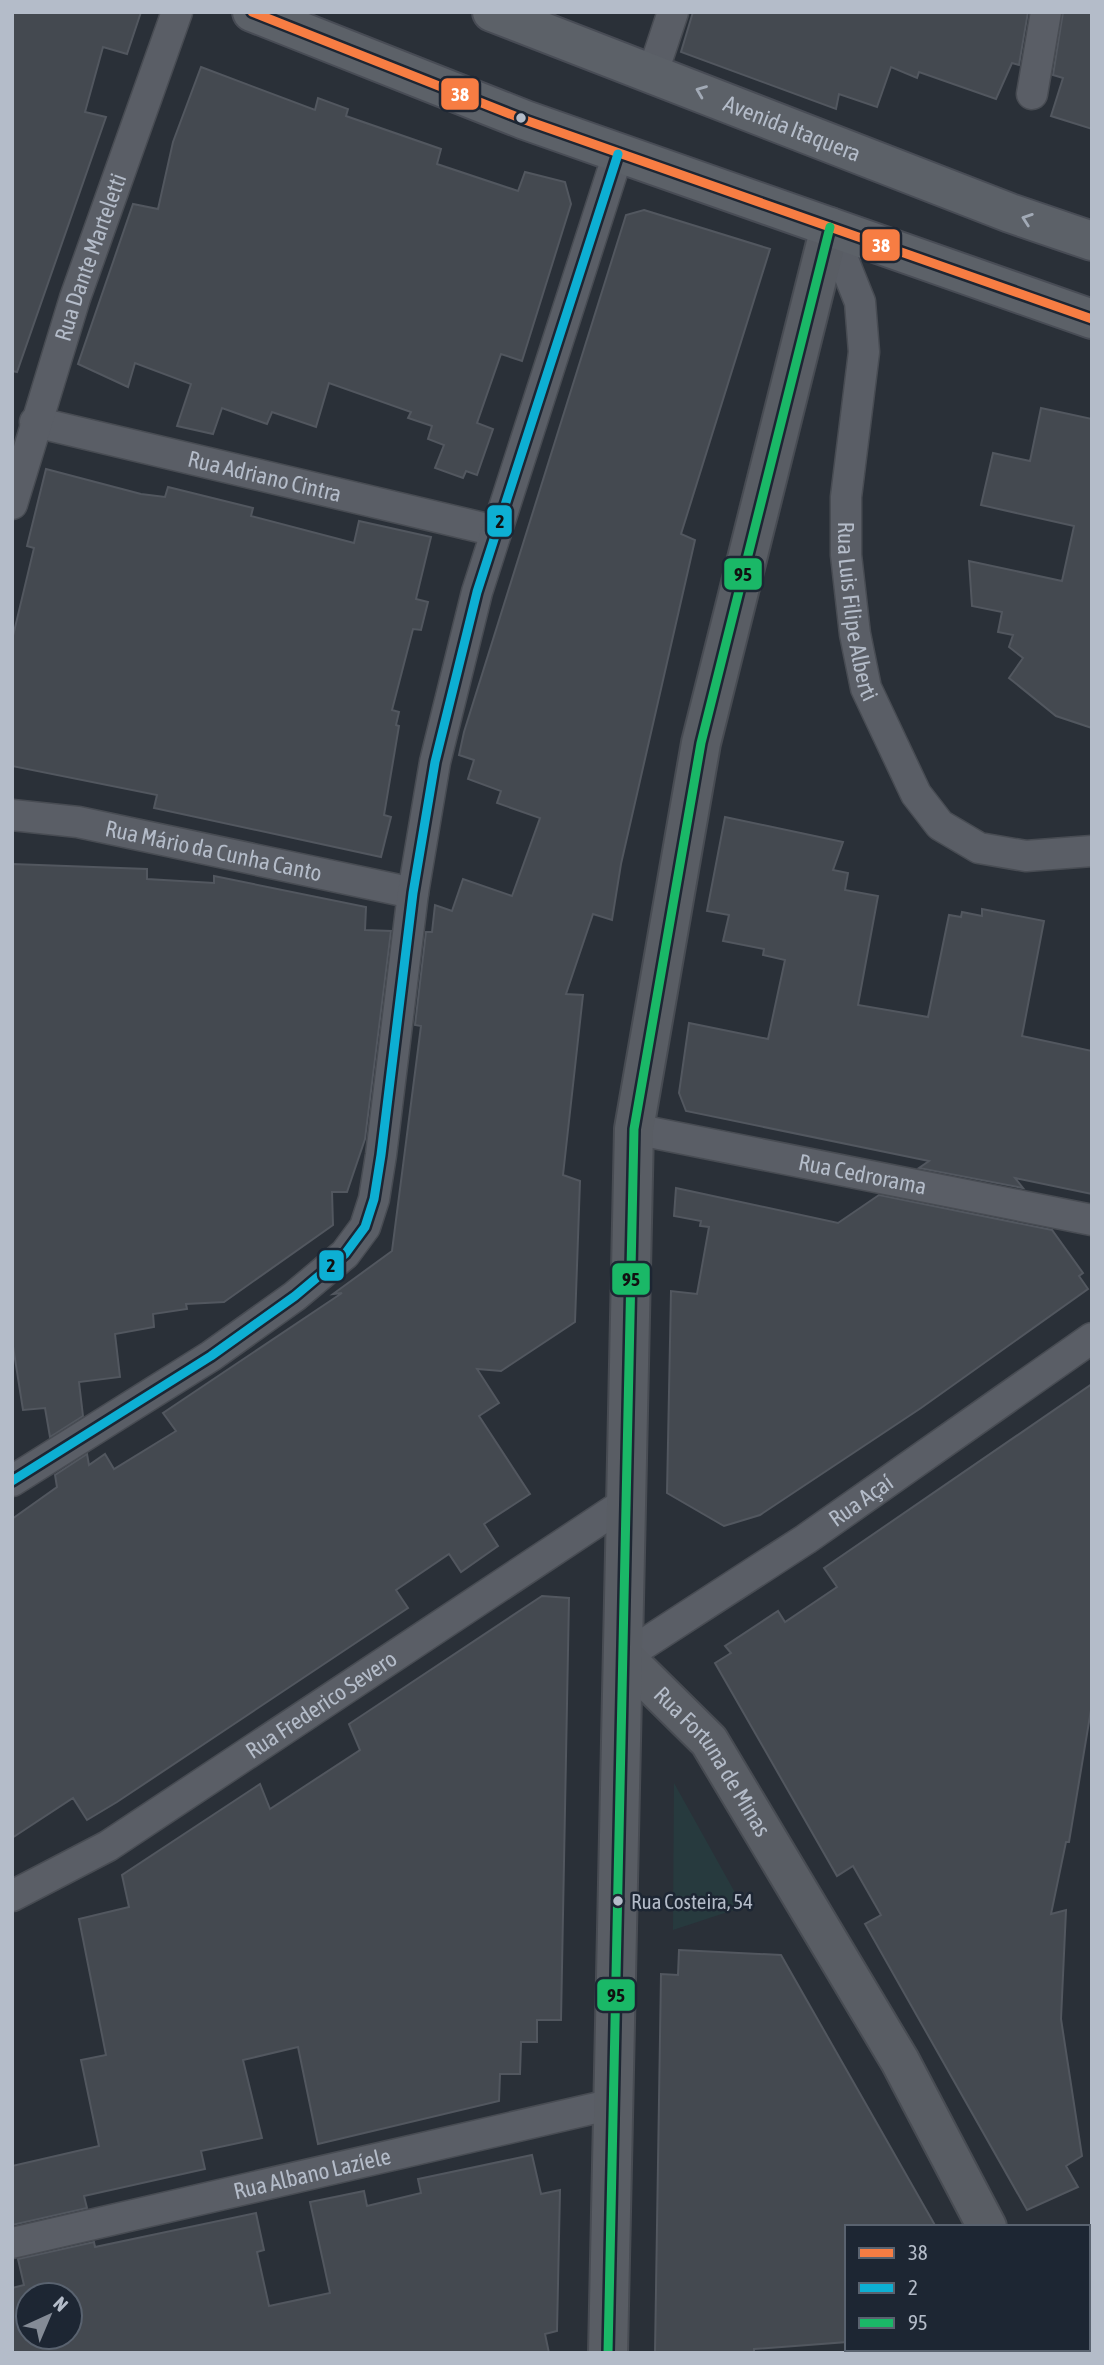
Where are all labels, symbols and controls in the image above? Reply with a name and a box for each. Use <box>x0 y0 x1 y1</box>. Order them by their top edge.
line badge: 38 <box>440 77 480 111</box>
text: 38 <box>451 83 469 105</box>
one-way arrow <box>696 86 708 100</box>
street label: Avenida Itaquera <box>720 90 864 167</box>
unlabelled marker <box>514 111 528 125</box>
street label: Rua Dante Marteletti <box>50 170 131 344</box>
one-way arrow <box>1022 213 1034 227</box>
line badge: 38 <box>861 228 901 262</box>
text: 38 <box>872 234 890 256</box>
street label: Rua Adriano Cintra <box>185 446 344 507</box>
line badge: 2 <box>486 504 513 538</box>
text: 2 <box>496 510 505 532</box>
street label: Rua Luis Filipe Alberti <box>833 522 883 705</box>
line badge: 95 <box>723 557 763 591</box>
text: 95 <box>734 563 752 585</box>
street label: Rua Mário da Cunha Canto <box>103 815 324 886</box>
street label: Rua Cedrorama <box>796 1149 929 1200</box>
line badge: 2 <box>318 1249 345 1282</box>
text: 2 <box>327 1254 336 1276</box>
line badge: 95 <box>611 1262 651 1296</box>
text: 95 <box>622 1268 640 1290</box>
street label: Rua Açaí <box>824 1469 898 1532</box>
street label: Rua Frederico Severo <box>241 1645 401 1764</box>
street label: Rua Fortuna de Minas <box>649 1681 776 1841</box>
place label: Rua Costeira, 54 <box>631 1889 753 1913</box>
marker: Rua Costeira, 54 <box>611 1894 625 1908</box>
line badge: 95 <box>596 1978 636 2012</box>
text: 95 <box>607 1984 625 2006</box>
street label: Rua Albano Lazíele <box>231 2143 393 2204</box>
legend <box>845 2225 1090 2351</box>
text: 38 <box>908 2240 928 2264</box>
text: 2 <box>908 2275 918 2299</box>
north arrow <box>14 2281 84 2351</box>
text: N <box>49 2292 72 2316</box>
text: 95 <box>908 2310 928 2334</box>

